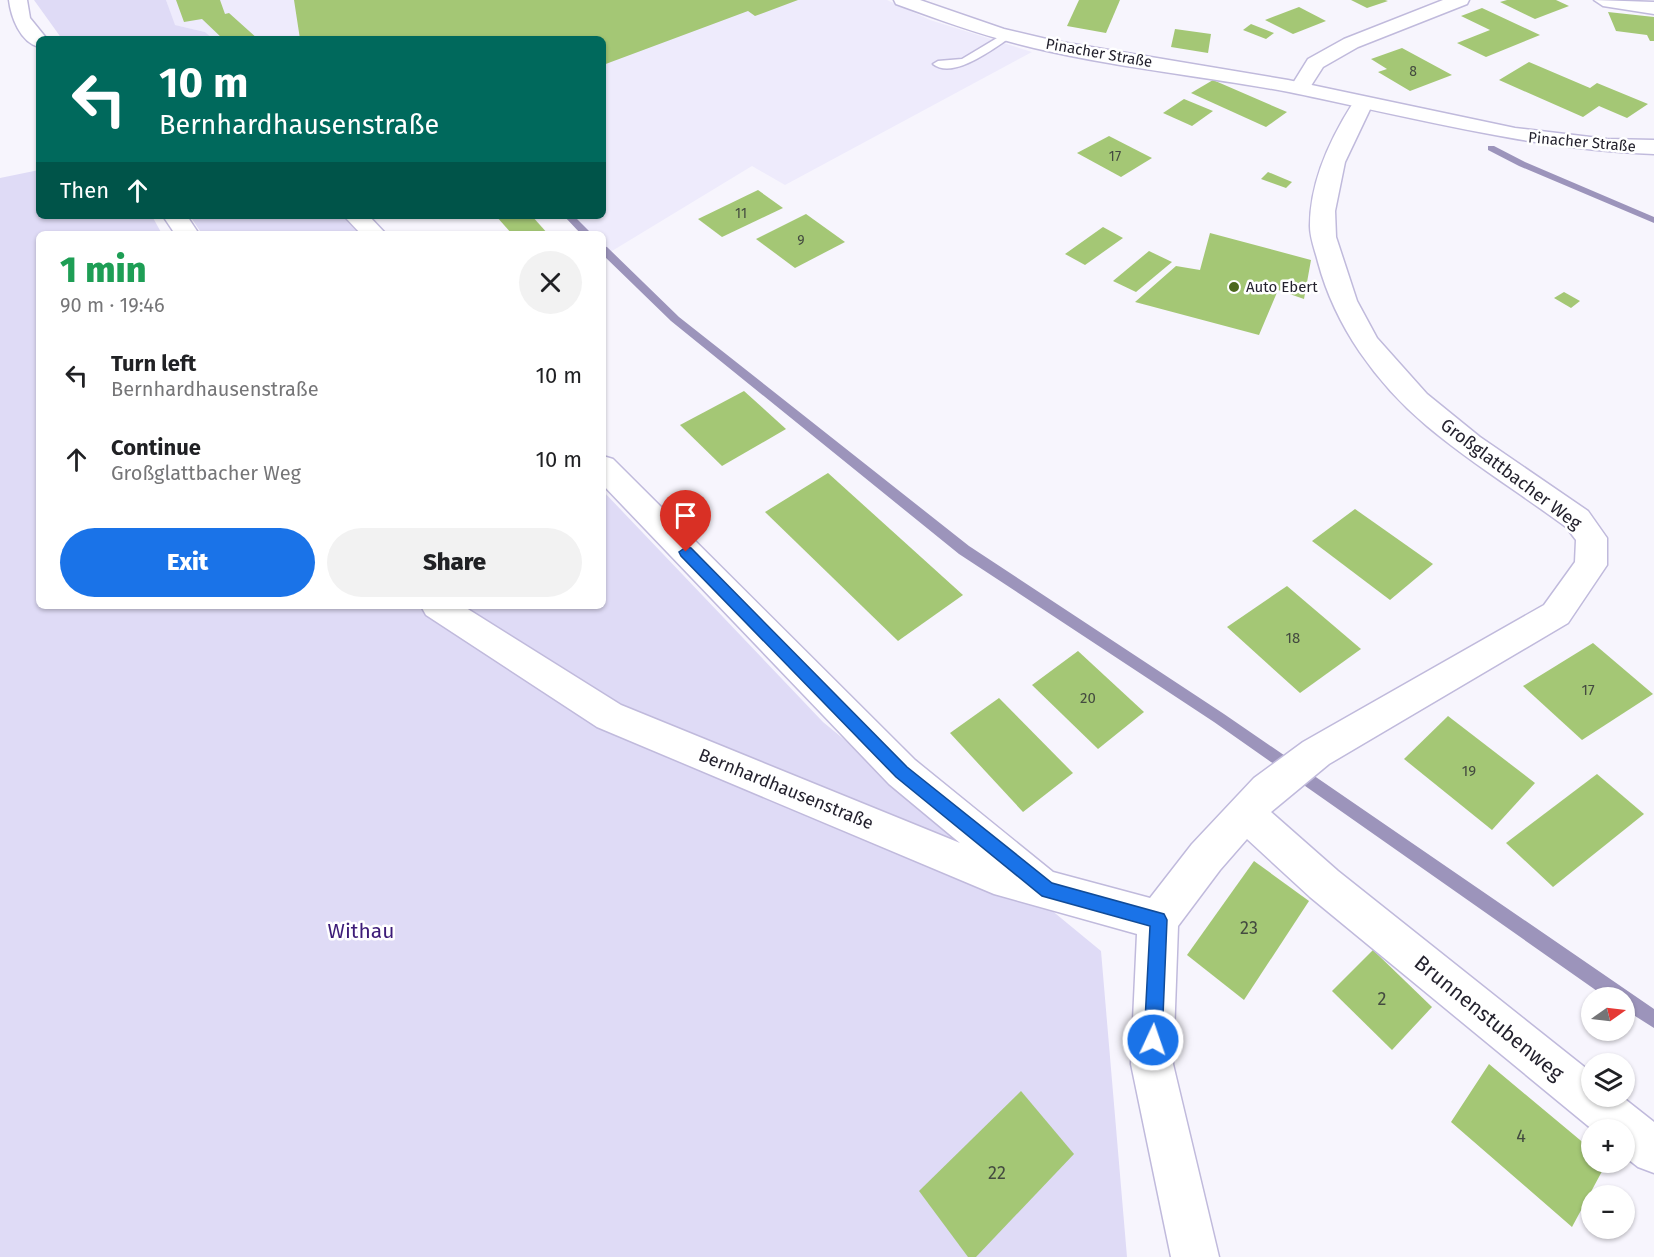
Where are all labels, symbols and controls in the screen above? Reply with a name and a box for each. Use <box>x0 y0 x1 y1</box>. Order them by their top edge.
street label: Pinacher Straße <box>1044 35 1154 71</box>
text: 10 m <box>159 58 249 108</box>
icon: left <box>60 60 138 138</box>
house number: 8 <box>1409 63 1417 80</box>
text: Bernhardhausenstraße <box>159 109 439 141</box>
street label: Pinacher Straße <box>1527 128 1637 156</box>
house number: 17 <box>1109 148 1121 165</box>
icon: ahead <box>121 174 154 207</box>
text: Then <box>60 177 109 204</box>
house number: 11 <box>735 205 747 222</box>
house number: 9 <box>797 232 805 249</box>
text: 1 min <box>60 248 146 292</box>
button: close <box>519 251 582 314</box>
place label: Auto Ebert <box>1246 278 1318 296</box>
marker: Auto Ebert <box>1227 280 1241 294</box>
text: 90 m · 19:46 <box>60 293 165 317</box>
text: Turn left <box>111 350 196 377</box>
icon: left <box>60 359 93 392</box>
text: 10 m <box>536 362 582 389</box>
text: Bernhardhausenstraße <box>111 377 319 401</box>
street label: Großglattbacher Weg <box>1436 414 1586 535</box>
text: Continue <box>111 434 201 461</box>
icon: ahead <box>60 443 93 476</box>
text: 10 m <box>536 446 582 473</box>
text: Großglattbacher Weg <box>111 461 301 485</box>
pin <box>660 490 711 552</box>
icon: arrive <box>669 499 702 532</box>
button: Exit <box>60 528 315 597</box>
button: Share <box>327 528 582 597</box>
house number: 18 <box>1286 629 1300 647</box>
house number: 17 <box>1581 681 1595 699</box>
house number: 20 <box>1080 689 1096 707</box>
street label: Bernhardhausenstraße <box>695 744 877 834</box>
house number: 19 <box>1462 762 1476 780</box>
house number: 23 <box>1240 917 1258 939</box>
park label: Withau <box>328 918 394 944</box>
street label: Brunnenstubenweg <box>1409 950 1569 1086</box>
north arrow <box>1581 987 1635 1041</box>
map controls <box>1581 987 1635 1239</box>
house number: 2 <box>1378 988 1387 1010</box>
position arrow <box>1121 1008 1185 1072</box>
button: layers <box>1581 1053 1635 1107</box>
button: + <box>1581 1119 1635 1173</box>
house number: 4 <box>1516 1125 1526 1147</box>
house number: 22 <box>988 1162 1006 1184</box>
button: − <box>1581 1185 1635 1239</box>

